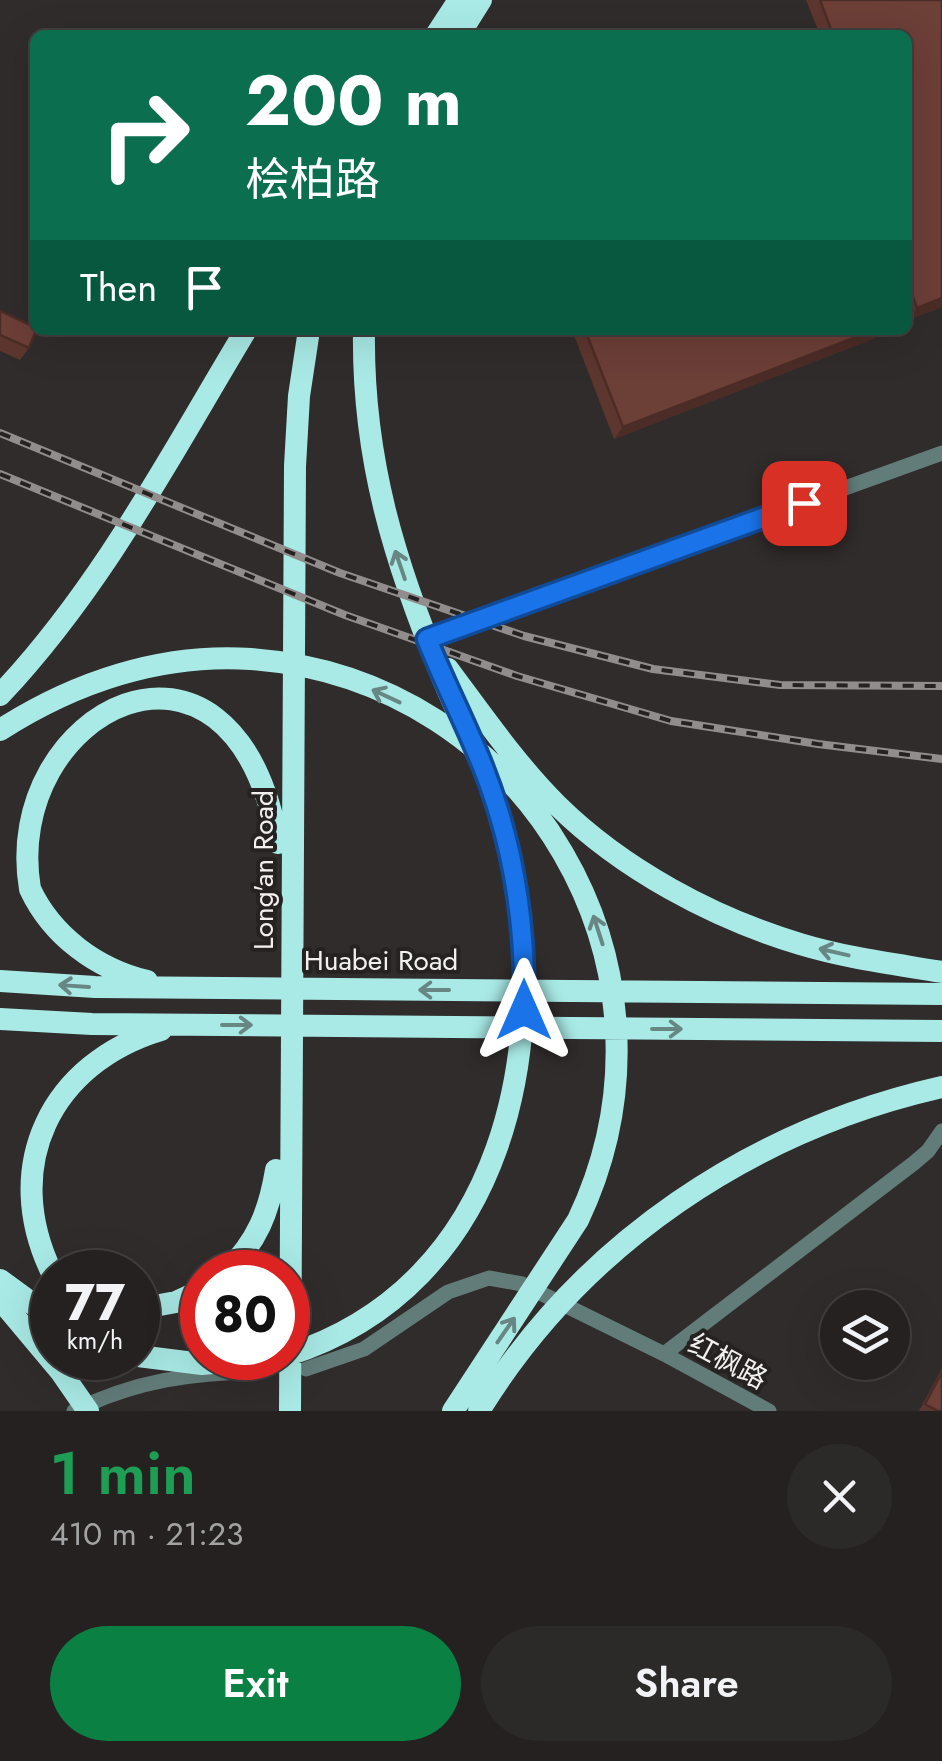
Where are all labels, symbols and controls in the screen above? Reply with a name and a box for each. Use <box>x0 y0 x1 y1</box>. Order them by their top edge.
text: 200 m <box>245 50 462 151</box>
icon: right <box>80 70 210 200</box>
text: 桧柏路 <box>245 147 380 212</box>
text: Then <box>80 260 157 315</box>
icon: arrive <box>177 260 232 315</box>
pin <box>762 461 847 546</box>
icon: arrive <box>777 476 832 531</box>
one-way arrow <box>390 549 408 581</box>
one-way arrow <box>372 685 402 704</box>
street label: Long'an Road <box>243 790 284 950</box>
one-way arrow <box>588 914 606 946</box>
street label: Huabei Road <box>304 940 458 981</box>
one-way arrow <box>819 942 851 960</box>
position arrow <box>472 958 576 1062</box>
one-way arrow <box>58 976 90 995</box>
one-way arrow <box>418 980 450 1000</box>
one-way arrow <box>221 1016 253 1035</box>
one-way arrow <box>650 1020 683 1038</box>
speed limit sign: 80 <box>180 1250 310 1380</box>
text: 77 <box>65 1266 125 1339</box>
map controls <box>820 1290 910 1380</box>
button: layers <box>820 1290 910 1380</box>
one-way arrow <box>495 1316 516 1344</box>
text: km/h <box>67 1322 123 1358</box>
street label: 红枫路 <box>681 1324 774 1399</box>
text: 1 min <box>50 1430 196 1517</box>
button: close <box>787 1444 892 1549</box>
text: 410 m · 21:23 <box>50 1511 244 1557</box>
button: Exit <box>50 1626 461 1741</box>
button: Share <box>481 1626 892 1741</box>

